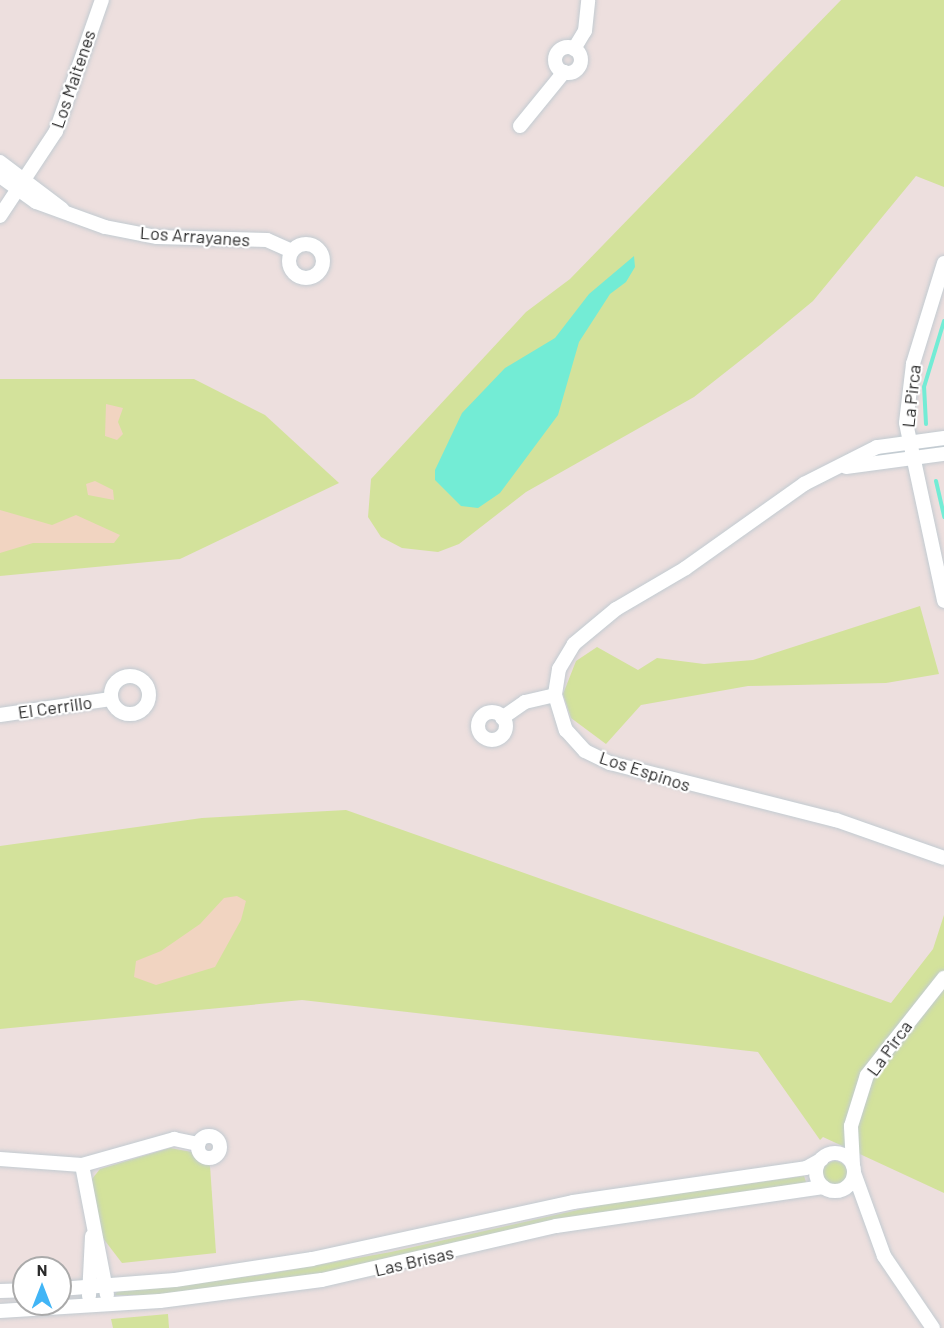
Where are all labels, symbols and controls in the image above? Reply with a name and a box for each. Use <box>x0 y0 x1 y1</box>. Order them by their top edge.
street label: Los Maitenes <box>46 27 100 131</box>
street label: Los Arrayanes <box>139 221 251 251</box>
street label: La Pirca <box>897 363 925 429</box>
street label: El Cerrillo <box>16 691 94 723</box>
street label: Los Espinos <box>597 746 693 796</box>
street label: La Pirca <box>862 1016 916 1080</box>
street label: Las Brisas <box>372 1241 456 1281</box>
north arrow <box>12 1256 72 1316</box>
text: N <box>37 1260 47 1279</box>

